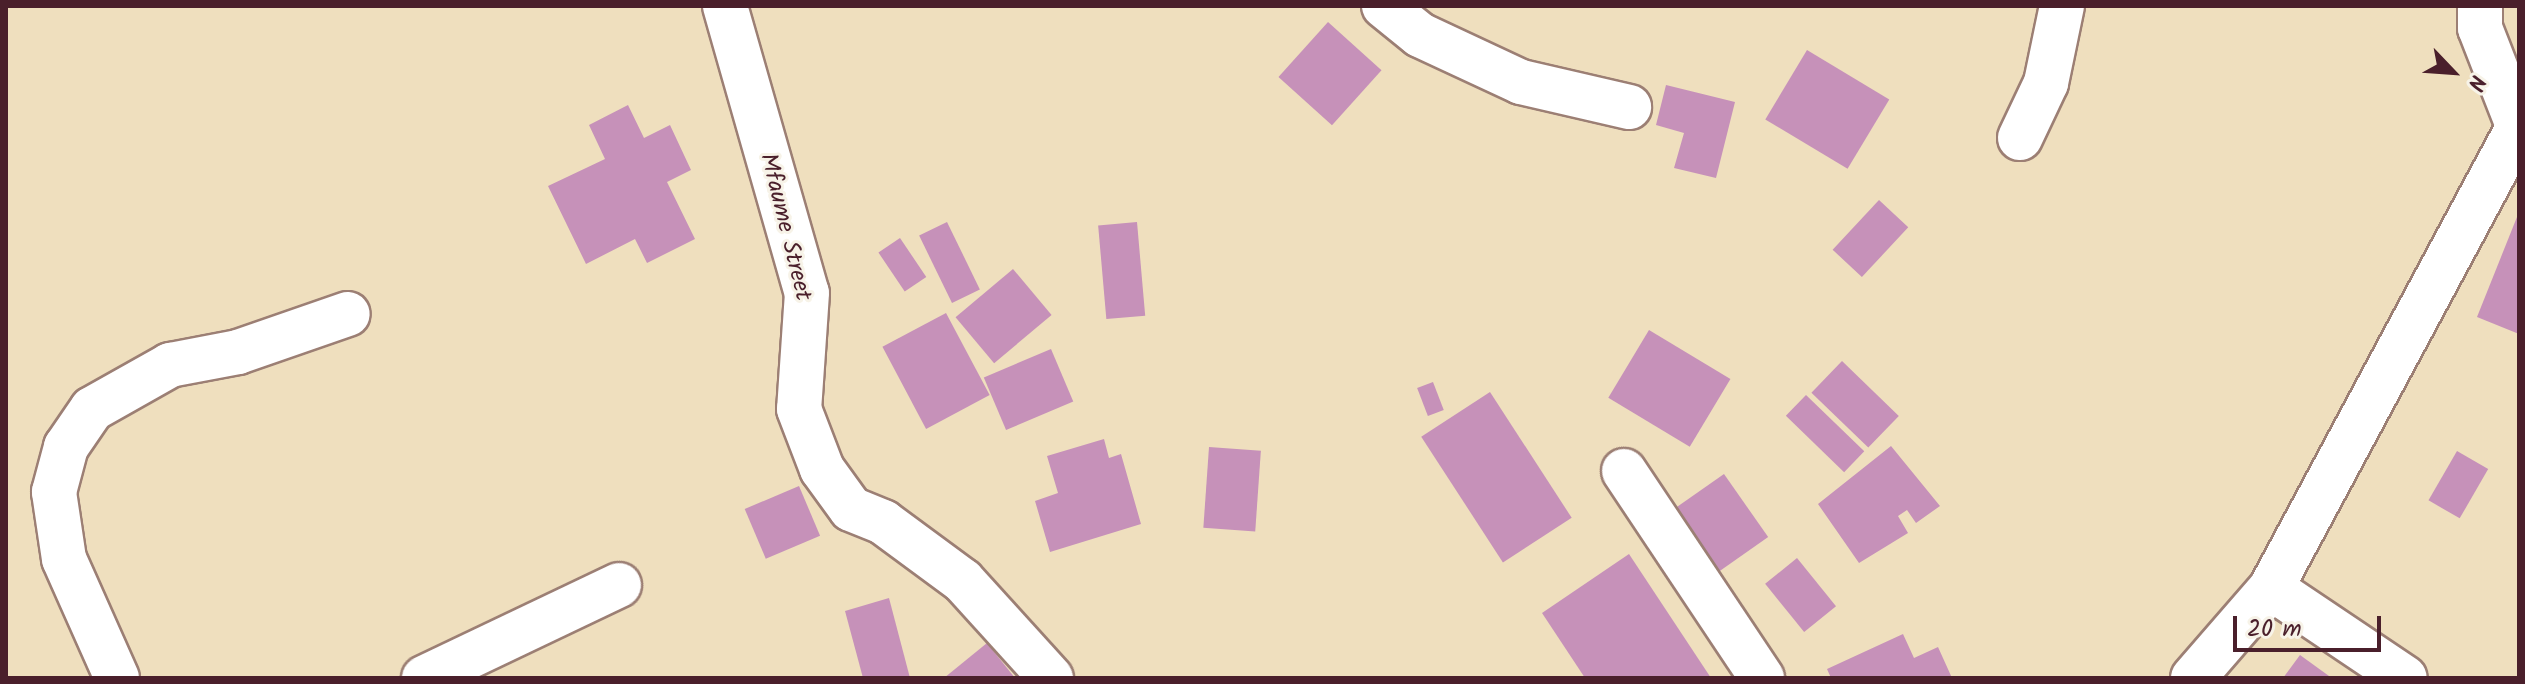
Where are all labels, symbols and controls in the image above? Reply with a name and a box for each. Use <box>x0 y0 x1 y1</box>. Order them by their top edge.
north arrow <box>2413 32 2493 112</box>
text: N <box>2456 69 2494 96</box>
street label: Mfaume Street <box>753 150 817 304</box>
scale bar <box>2237 600 2385 650</box>
text: 20 m <box>2247 610 2302 649</box>

